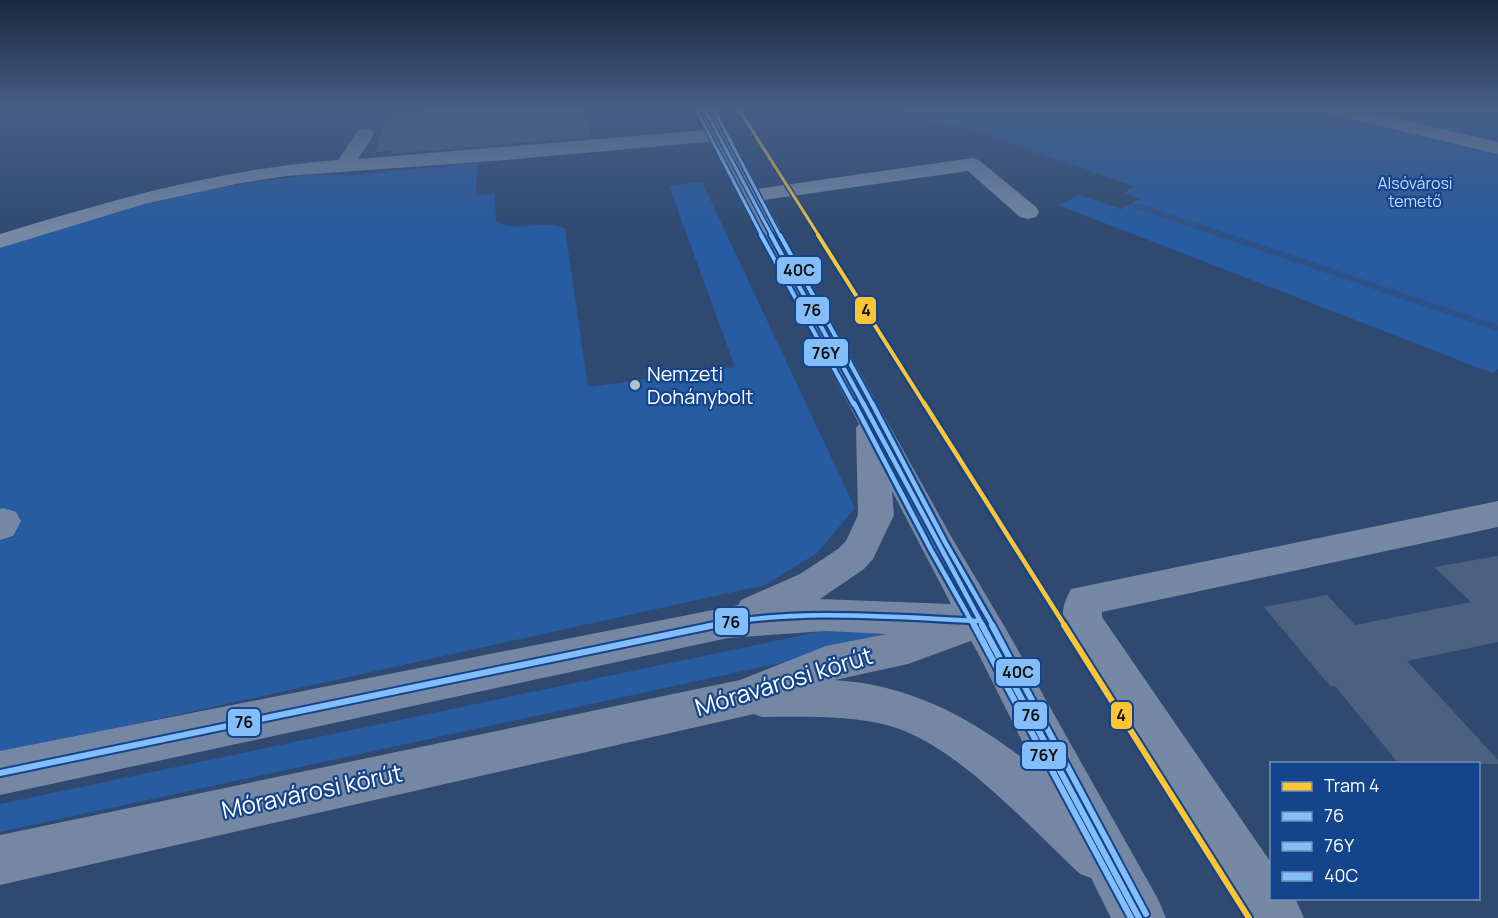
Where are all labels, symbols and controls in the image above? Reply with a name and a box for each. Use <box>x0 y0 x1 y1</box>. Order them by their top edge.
park label: Alsóvárosi temető <box>1377 172 1453 212</box>
line badge: 40C <box>776 256 822 285</box>
text: 40C <box>783 259 815 281</box>
line badge: 76 <box>795 296 830 325</box>
line badge: 4 <box>854 296 877 325</box>
text: 76 <box>803 299 821 321</box>
text: 4 <box>861 299 871 321</box>
line badge: 76Y <box>803 338 849 367</box>
text: 76Y <box>812 342 840 364</box>
place label: Nemzeti Dohánybolt <box>647 360 754 410</box>
marker: Nemzeti Dohánybolt <box>628 378 642 392</box>
line badge: 76 <box>714 607 749 636</box>
text: 76 <box>722 611 740 633</box>
street label: Móravárosi körút <box>691 638 876 723</box>
line badge: 40C <box>995 658 1041 687</box>
text: 40C <box>1002 661 1034 683</box>
line badge: 76 <box>1013 701 1048 730</box>
line badge: 4 <box>1110 701 1133 730</box>
text: 76 <box>1022 704 1040 726</box>
text: 4 <box>1116 704 1126 726</box>
line badge: 76 <box>227 708 261 737</box>
text: 76 <box>235 711 253 733</box>
line badge: 76Y <box>1021 741 1067 770</box>
text: 76Y <box>1030 744 1058 766</box>
street label: Móravárosi körút <box>218 755 405 826</box>
legend <box>1270 762 1480 900</box>
text: Tram 4 <box>1324 773 1379 797</box>
text: 76 <box>1324 803 1344 827</box>
text: 76Y <box>1324 833 1355 857</box>
text: 40C <box>1324 863 1359 887</box>

